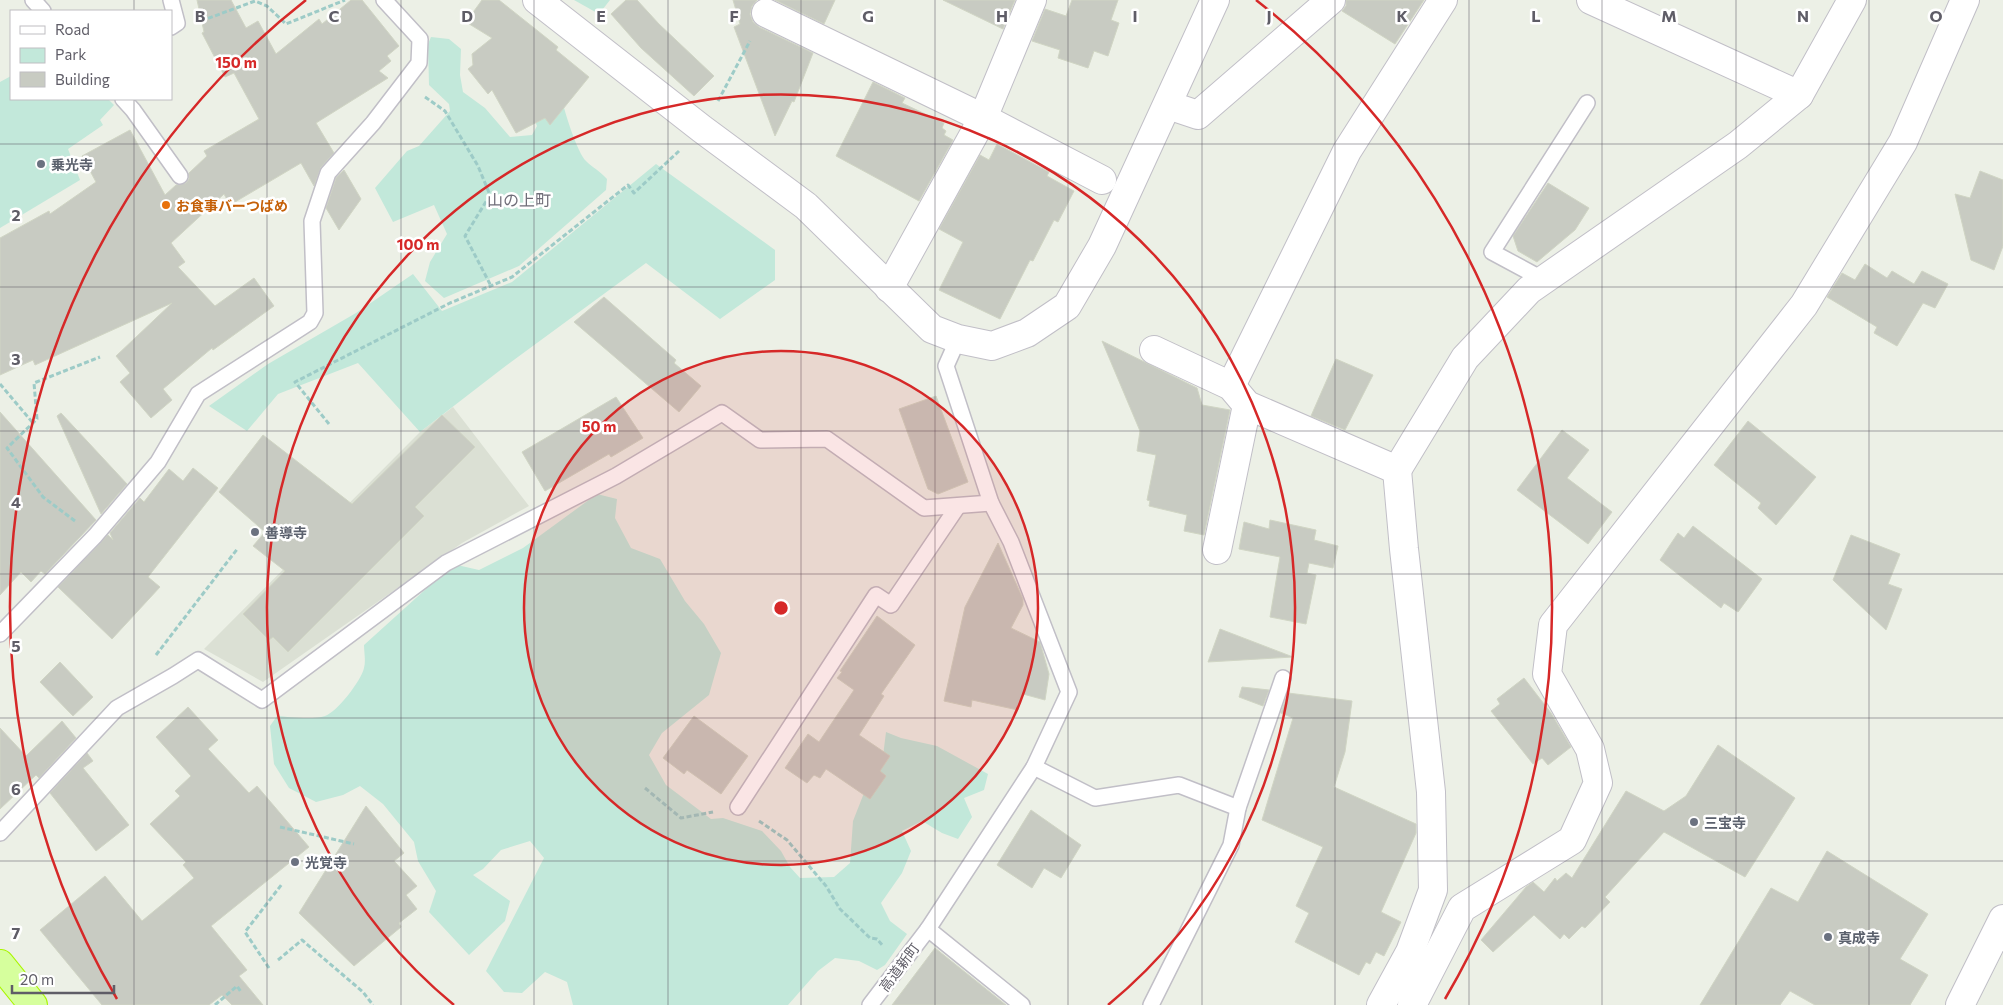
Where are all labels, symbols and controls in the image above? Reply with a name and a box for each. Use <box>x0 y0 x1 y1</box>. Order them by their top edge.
text: B <box>195 6 206 25</box>
text: C <box>329 6 340 25</box>
text: D <box>461 6 473 25</box>
text: E <box>596 6 606 25</box>
text: F <box>729 6 739 25</box>
text: G <box>862 6 874 25</box>
text: H <box>996 6 1008 25</box>
text: I <box>1132 6 1138 25</box>
text: J <box>1266 6 1272 25</box>
text: K <box>1396 6 1408 25</box>
text: L <box>1531 6 1541 25</box>
text: M <box>1661 6 1677 25</box>
text: N <box>1797 6 1809 25</box>
text: O <box>1929 6 1943 25</box>
legend <box>10 10 172 100</box>
text: Road <box>55 20 90 38</box>
text: Park <box>55 45 86 63</box>
text: 150 m <box>215 53 257 71</box>
text: Building <box>55 70 110 88</box>
place label: 乗光寺 <box>51 156 93 173</box>
marker: 乗光寺 <box>35 158 47 170</box>
district label: 山の上町 <box>487 190 551 209</box>
place label: お食事バーつばめ <box>176 197 288 214</box>
marker: お食事バーつばめ <box>160 199 172 211</box>
text: 2 <box>11 205 21 224</box>
text: 100 m <box>397 235 439 253</box>
text: 3 <box>11 349 21 368</box>
text: 50 m <box>582 417 616 435</box>
text: 4 <box>11 492 21 511</box>
place label: 善導寺 <box>265 524 307 541</box>
marker: 善導寺 <box>249 526 261 538</box>
centre of rings <box>772 599 790 617</box>
text: 5 <box>11 636 21 655</box>
text: 6 <box>11 779 21 798</box>
place label: 三宝寺 <box>1704 814 1746 831</box>
marker: 三宝寺 <box>1688 816 1700 828</box>
place label: 光覚寺 <box>305 854 347 871</box>
marker: 光覚寺 <box>289 856 301 868</box>
text: 7 <box>12 923 21 942</box>
place label: 真成寺 <box>1838 929 1880 946</box>
marker: 真成寺 <box>1822 931 1834 943</box>
street label: 高道新町 <box>875 940 923 994</box>
scale bar <box>12 962 115 994</box>
text: 20 m <box>20 970 54 988</box>

